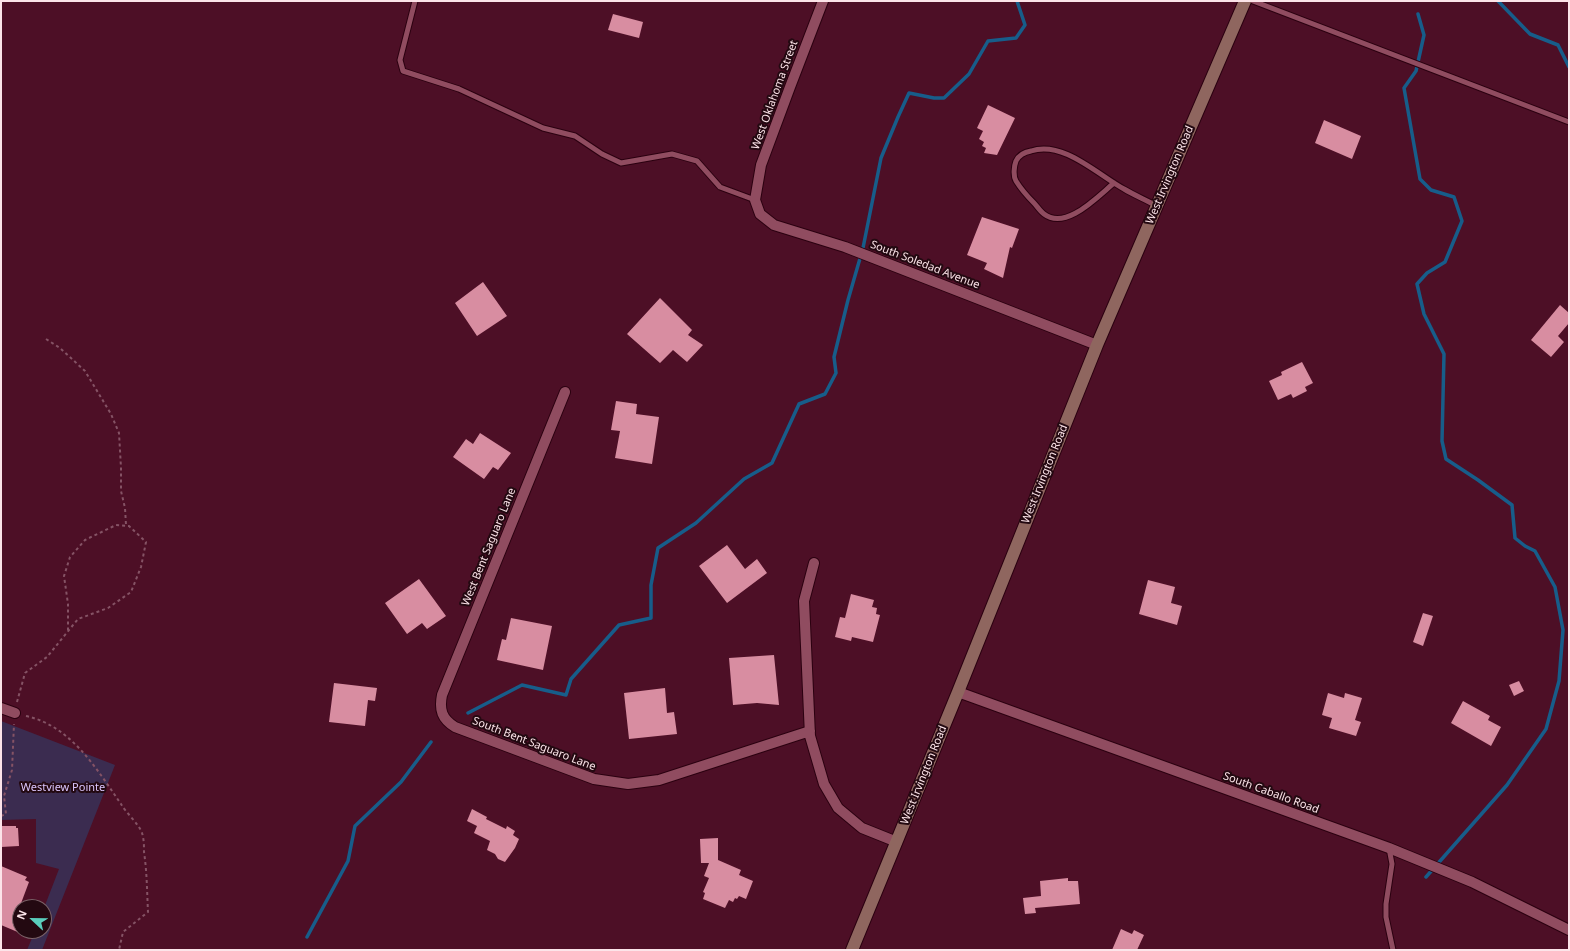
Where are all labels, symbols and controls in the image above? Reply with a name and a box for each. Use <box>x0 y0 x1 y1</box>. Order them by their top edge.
street label: West Oklahoma Street <box>749 39 801 151</box>
street label: West Irvington Road <box>1143 124 1197 226</box>
street label: South Soledad Avenue <box>868 238 982 292</box>
street label: West Irvington Road <box>1019 423 1071 525</box>
street label: West Bent Saguaro Lane <box>459 486 519 608</box>
street label: South Bent Saguaro Lane <box>471 714 597 774</box>
street label: West Irvington Road <box>898 724 950 826</box>
street label: South Caballo Road <box>1221 770 1321 816</box>
park label: Westview Pointe <box>21 781 105 795</box>
north arrow <box>12 899 52 939</box>
text: N <box>13 908 30 922</box>

